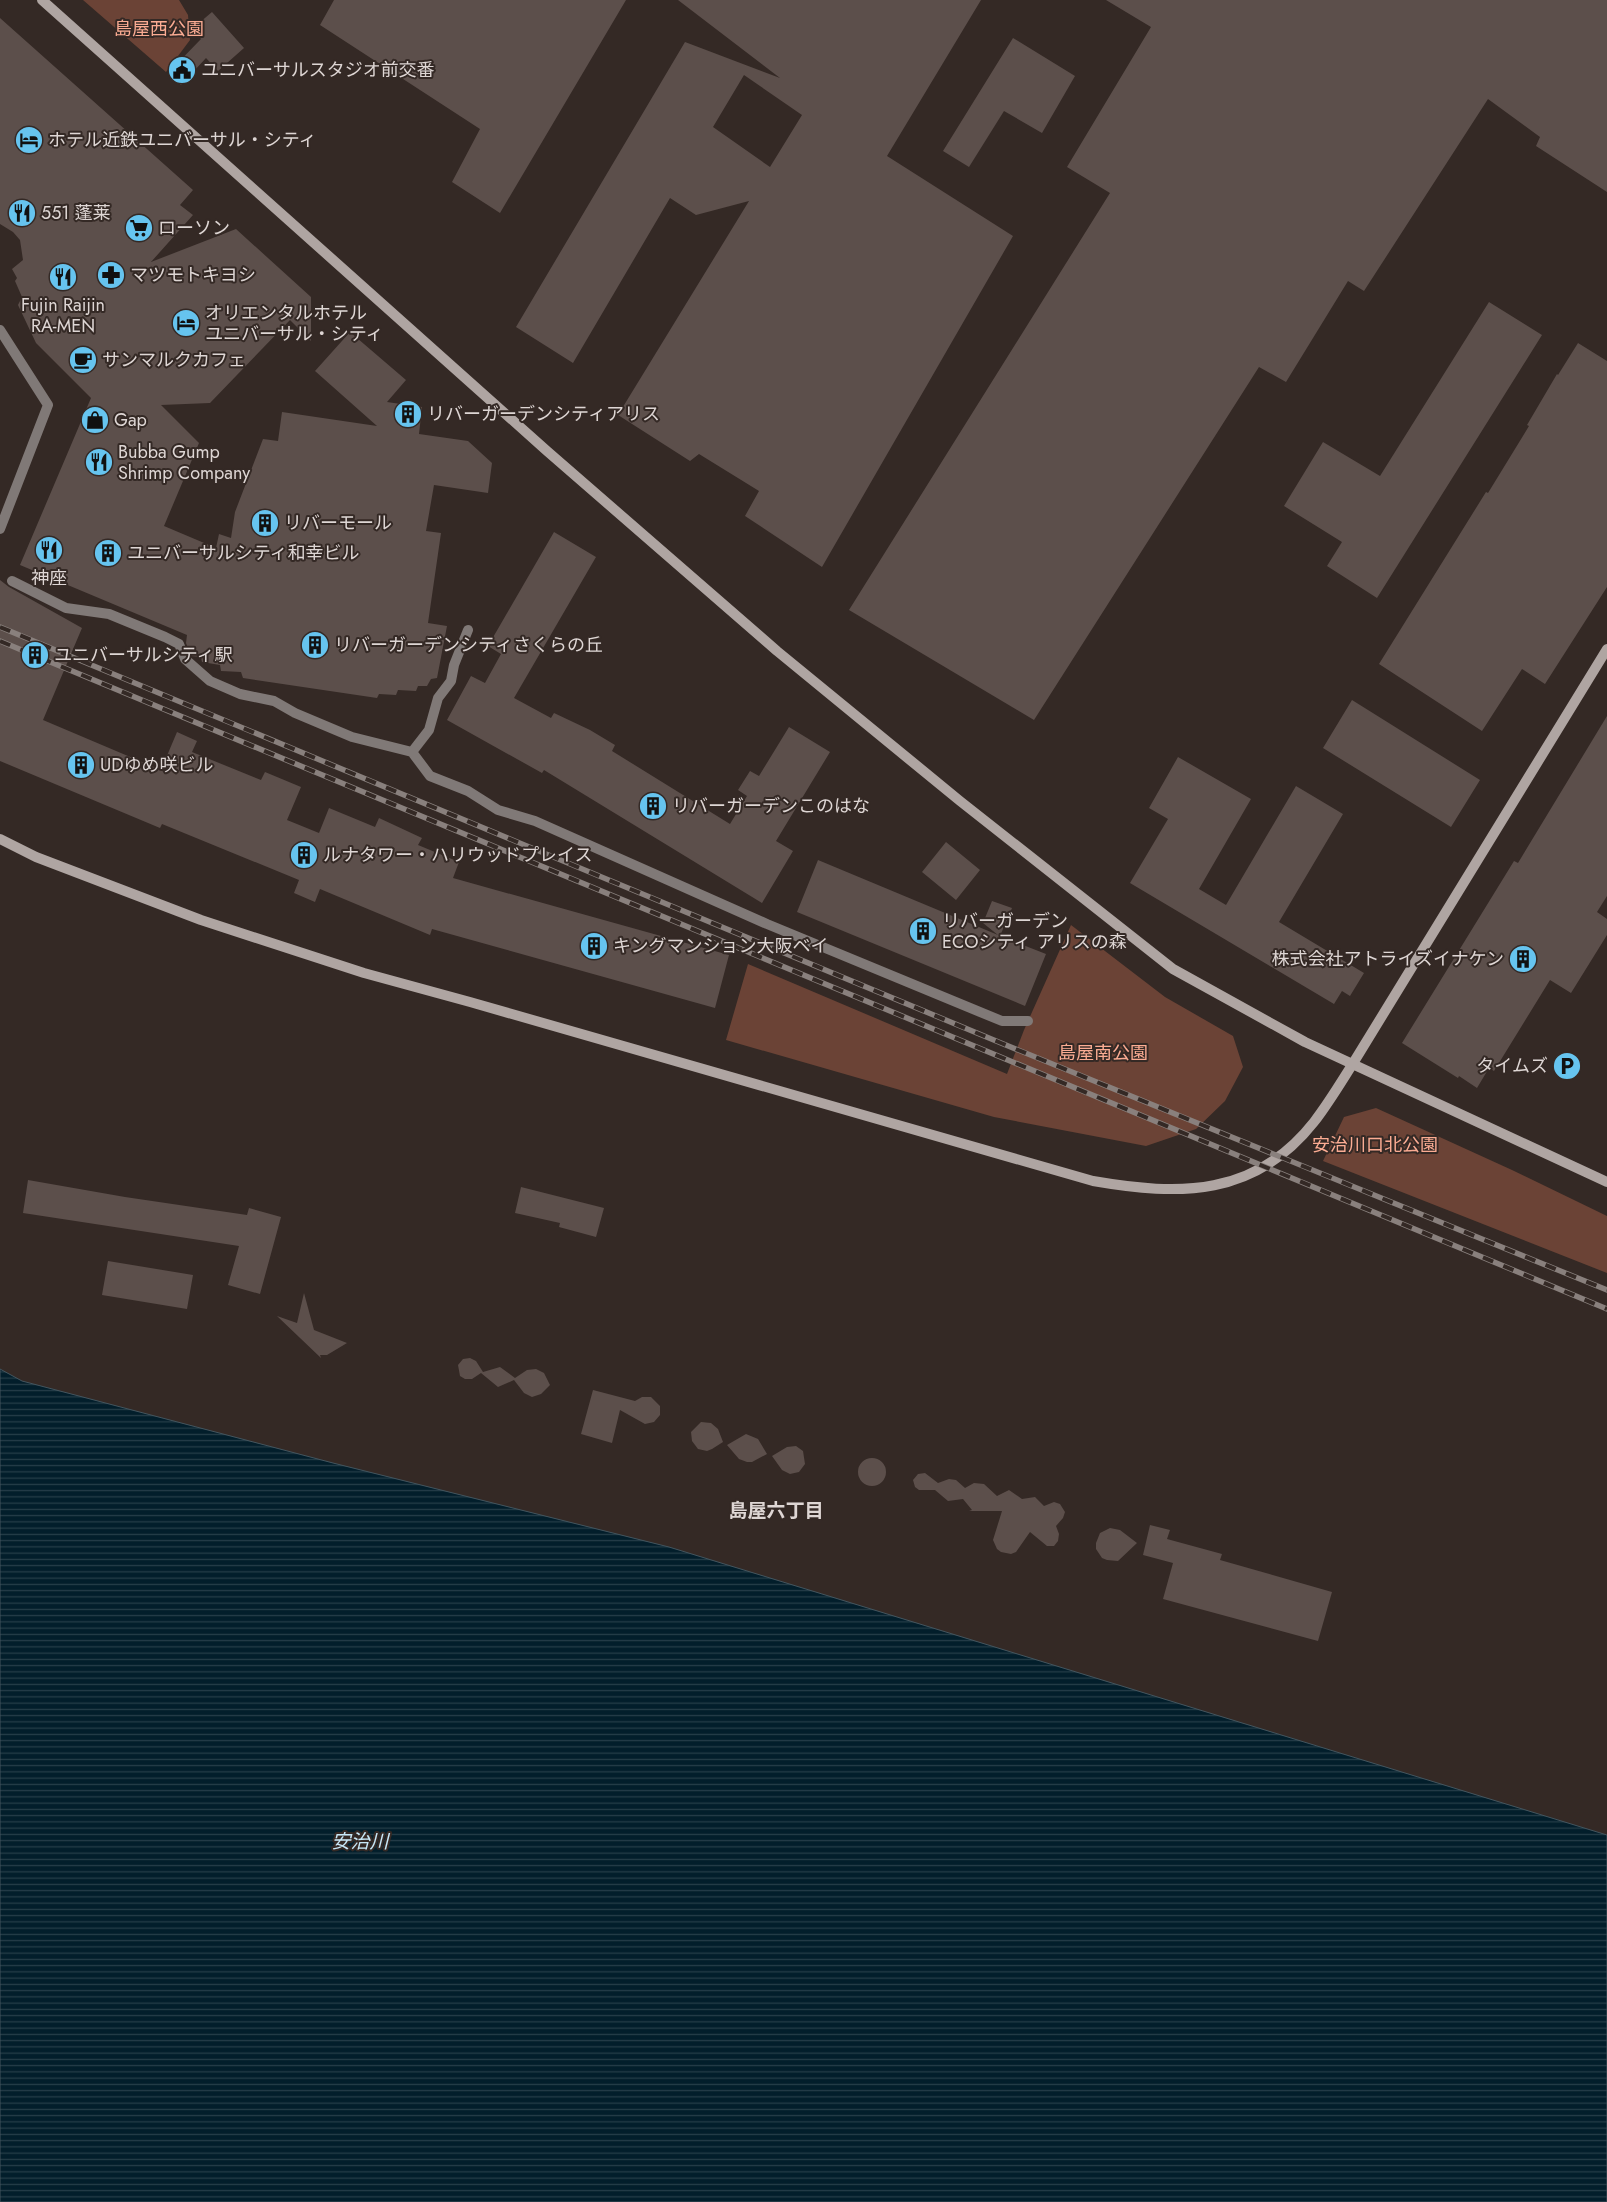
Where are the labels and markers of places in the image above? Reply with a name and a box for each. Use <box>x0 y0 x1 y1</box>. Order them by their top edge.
public building icon: ユニバーサルスタジオ前交番 <box>167 55 197 85</box>
place label: ユニバーサルスタジオ前交番 <box>201 57 435 83</box>
hotel icon: ホテル近鉄ユニバーサル・シティ <box>14 125 44 155</box>
place label: ホテル近鉄ユニバーサル・シティ <box>48 127 317 153</box>
restaurant icon: 551 蓬莱 <box>7 198 37 228</box>
place label: 551 蓬莱 <box>41 200 111 226</box>
supermarket icon: ローソン <box>124 213 154 243</box>
place label: ローソン <box>158 215 230 241</box>
pharmacy icon: マツモトキヨシ <box>96 260 126 290</box>
restaurant icon: Fujin Raijin RA-MEN <box>48 262 78 292</box>
place label: マツモトキヨシ <box>130 262 256 288</box>
place label: Fujin Raijin RA-MEN <box>21 292 105 339</box>
place label: オリエンタルホテル ユニバーサル・シティ <box>205 300 384 347</box>
hotel icon: オリエンタルホテル ユニバーサル・シティ <box>171 308 201 338</box>
cafe icon: サンマルクカフェ <box>68 345 98 375</box>
place label: サンマルクカフェ <box>102 347 246 373</box>
building icon: リバーガーデンシティアリス <box>393 399 423 429</box>
place label: リバーガーデンシティアリス <box>427 401 660 427</box>
shop icon: Gap <box>80 405 110 435</box>
place label: Gap <box>114 407 147 433</box>
place label: Bubba Gump Shrimp Company <box>118 439 250 486</box>
restaurant icon: Bubba Gump Shrimp Company <box>84 447 114 477</box>
building icon: リバーモール <box>250 508 280 538</box>
place label: リバーモール <box>284 510 392 536</box>
restaurant icon: 神座 <box>34 535 64 565</box>
building icon: ユニバーサルシティ和幸ビル <box>93 538 123 568</box>
place label: ユニバーサルシティ和幸ビル <box>127 540 360 566</box>
place label: 神座 <box>31 565 67 591</box>
building icon: リバーガーデンシティさくらの丘 <box>300 630 330 660</box>
place label: リバーガーデンシティさくらの丘 <box>334 632 603 658</box>
building icon: ユニバーサルシティ駅 <box>20 640 50 670</box>
place label: ユニバーサルシティ駅 <box>54 642 233 668</box>
building icon: UDゆめ咲ビル <box>66 750 96 780</box>
place label: UDゆめ咲ビル <box>100 752 214 778</box>
building icon: リバーガーデンこのはな <box>638 791 668 821</box>
place label: リバーガーデンこのはな <box>672 793 870 819</box>
building icon: ルナタワー・ハリウッドプレイス <box>289 840 319 870</box>
place label: ルナタワー・ハリウッドプレイス <box>323 842 592 868</box>
place label: リバーガーデン ECOシティ アリスの森 <box>942 908 1127 955</box>
building icon: リバーガーデン ECOシティ アリスの森 <box>908 916 938 946</box>
building icon: キングマンション大阪ベイ <box>579 931 609 961</box>
place label: キングマンション大阪ベイ <box>613 933 828 959</box>
building icon: 株式会社アトライズイナケン <box>1508 944 1538 974</box>
place label: 株式会社アトライズイナケン <box>1271 946 1504 972</box>
parking icon: タイムズ <box>1552 1051 1582 1081</box>
place label: タイムズ <box>1476 1053 1548 1079</box>

